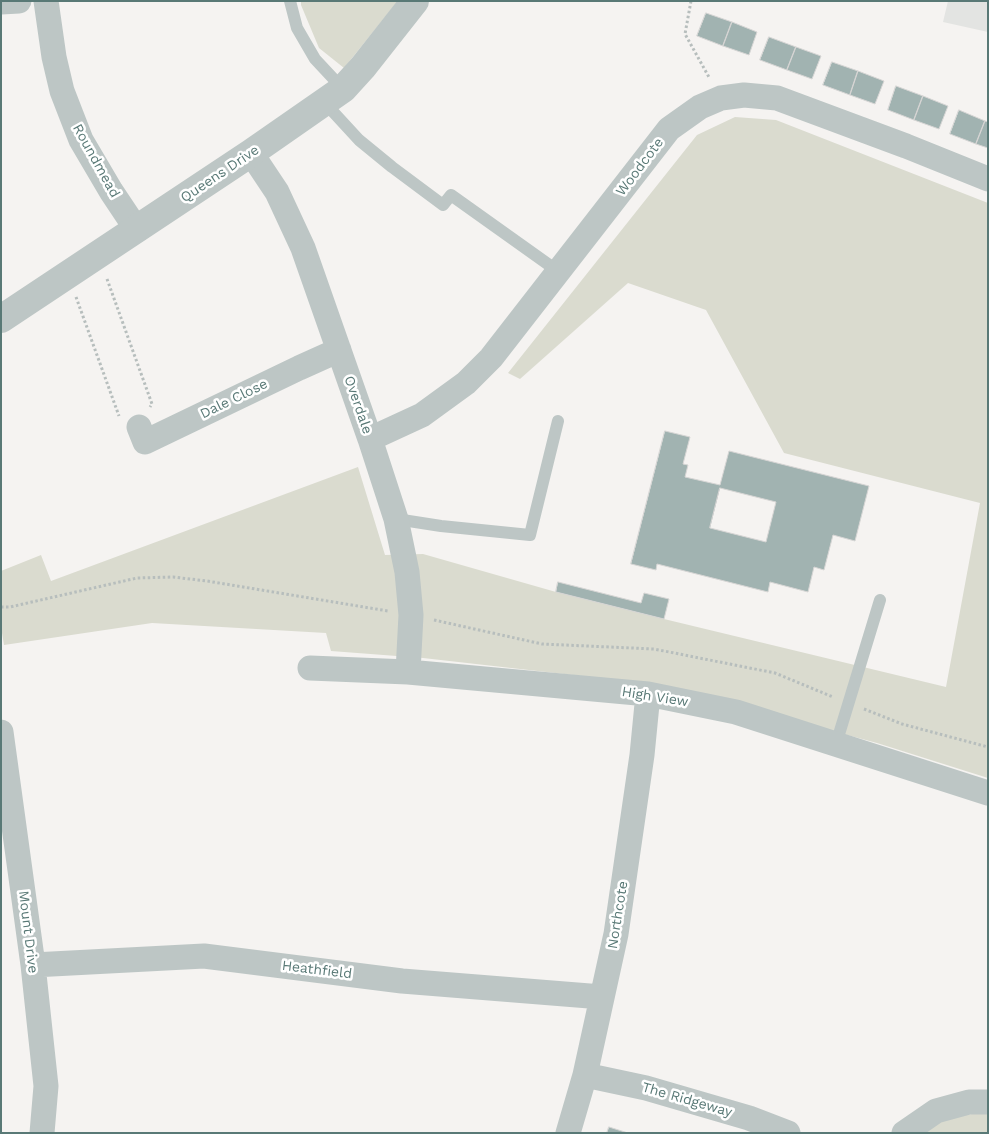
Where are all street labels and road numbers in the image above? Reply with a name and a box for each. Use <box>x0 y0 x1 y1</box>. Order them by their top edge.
street label: Roundmead <box>69 121 123 201</box>
street label: Woodcote <box>613 135 667 199</box>
street label: Queens Drive <box>178 142 262 206</box>
street label: Overdale <box>340 374 376 436</box>
street label: Dale Close <box>198 375 270 423</box>
street label: High View <box>620 683 690 711</box>
street label: Northcote <box>604 880 632 950</box>
street label: Mount Drive <box>15 890 41 974</box>
street label: Heathfield <box>281 957 353 983</box>
street label: The Ridgeway <box>640 1079 734 1121</box>

